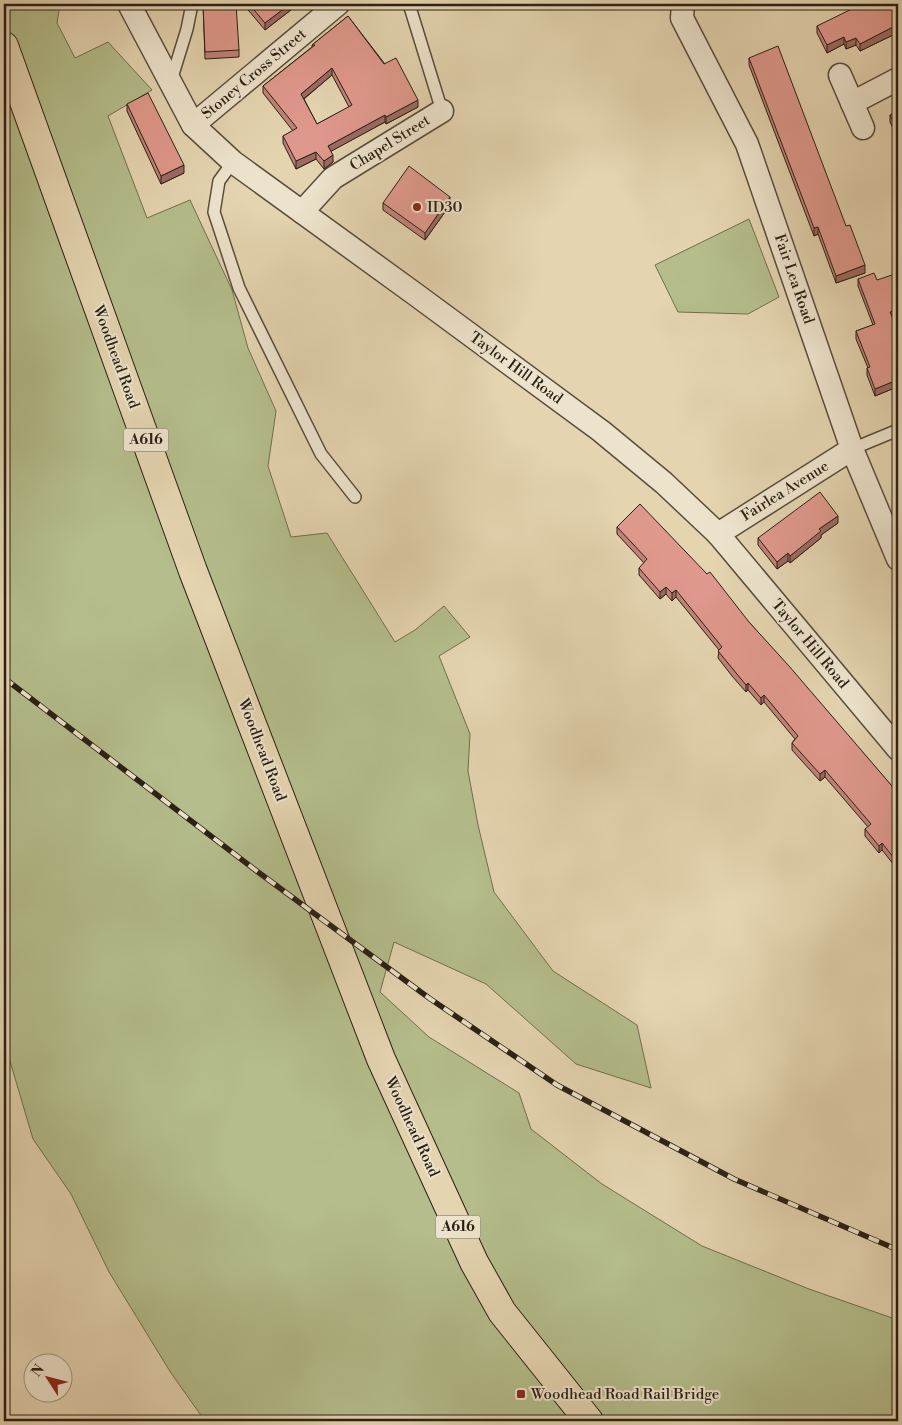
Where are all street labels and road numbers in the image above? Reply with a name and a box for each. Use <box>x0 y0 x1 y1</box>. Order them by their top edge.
street label: Stoney Cross Street <box>198 24 311 123</box>
street label: Chapel Street <box>346 110 434 175</box>
street label: Fair Lea Road <box>770 231 818 327</box>
street label: Woodhead Road <box>88 302 144 412</box>
street label: Taylor Hill Road <box>466 328 567 408</box>
road number: A616 <box>124 428 168 452</box>
street label: Fairlea Avenue <box>738 456 832 526</box>
street label: Taylor Hill Road <box>767 596 853 693</box>
street label: Woodhead Road <box>233 695 290 804</box>
street label: Woodhead Road <box>380 1073 444 1181</box>
road number: A616 <box>436 1216 480 1238</box>

